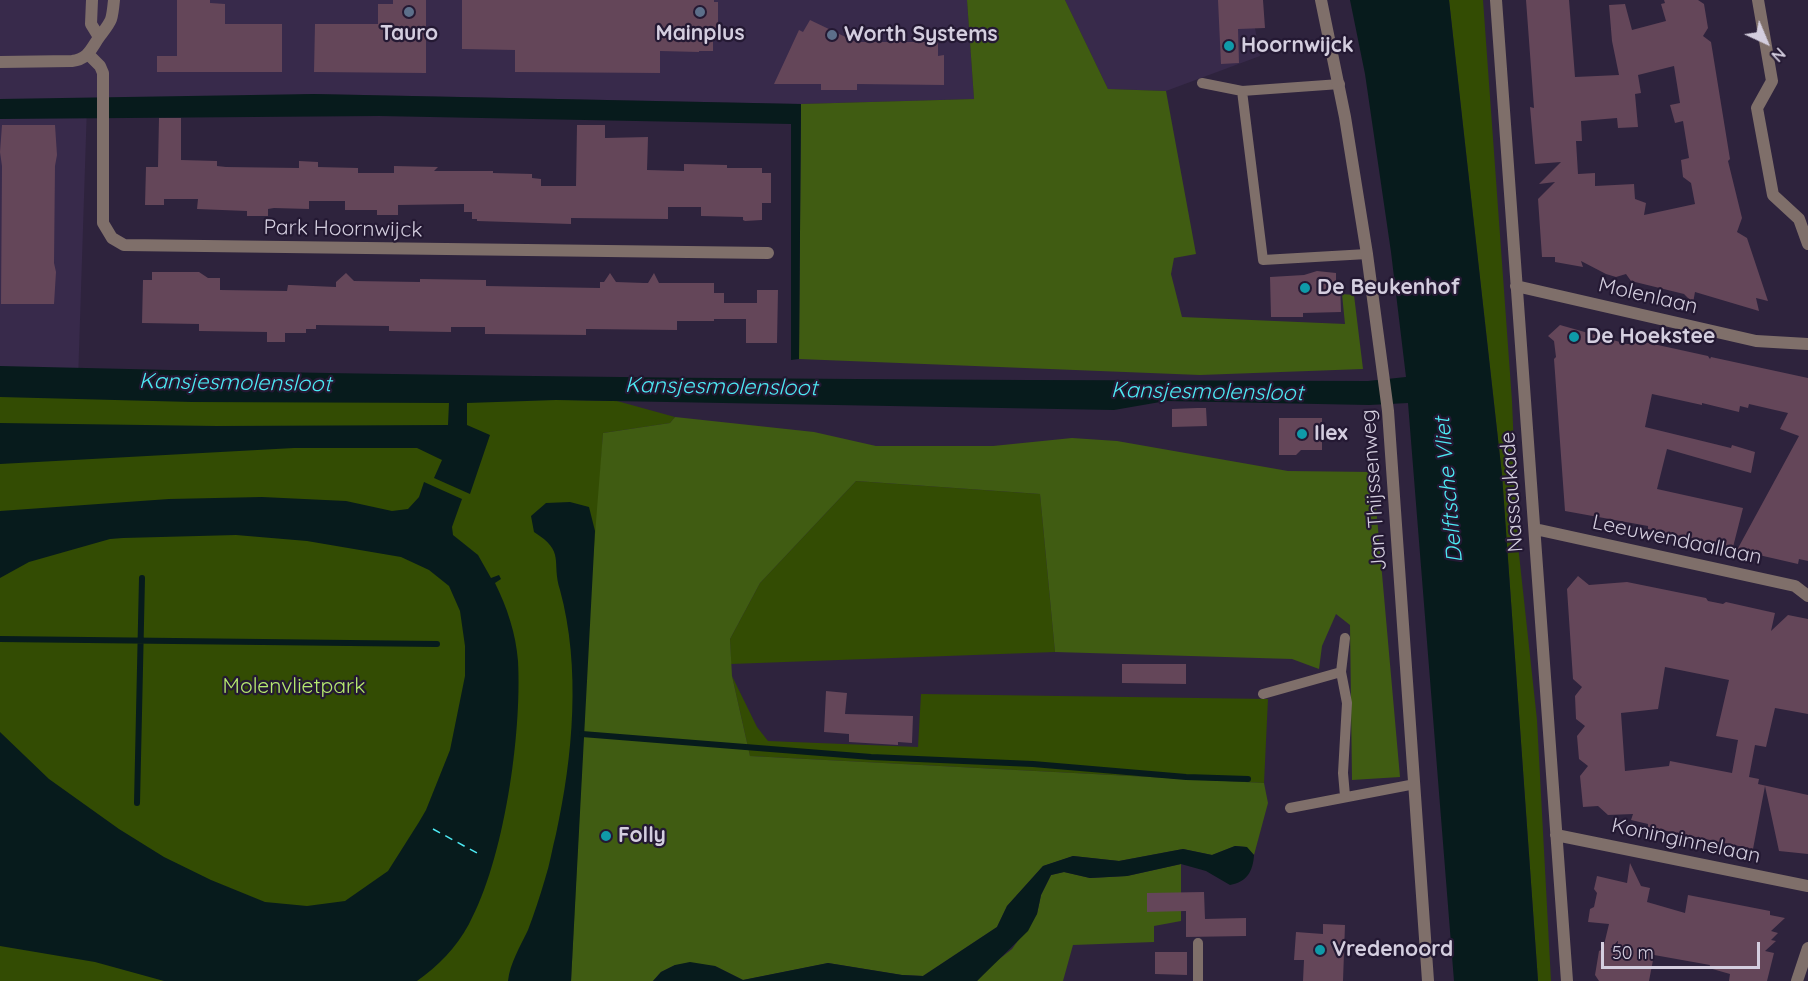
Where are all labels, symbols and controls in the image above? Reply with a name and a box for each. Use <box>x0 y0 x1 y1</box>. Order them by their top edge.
marker: Tauro <box>402 5 416 19</box>
marker: Mainplus <box>693 5 707 19</box>
north arrow <box>1736 12 1796 72</box>
place label: Tauro <box>380 21 438 47</box>
place label: Mainplus <box>655 21 745 47</box>
place label: Worth Systems <box>844 22 998 48</box>
marker: Worth Systems <box>825 28 839 42</box>
place label: Hoornwijck <box>1241 33 1354 59</box>
marker: Hoornwijck <box>1222 39 1236 53</box>
text: N <box>1767 44 1790 66</box>
street label: Park Hoornwijck <box>263 215 423 243</box>
street label: Molenlaan <box>1596 272 1700 320</box>
place label: De Beukenhof <box>1317 275 1460 301</box>
marker: De Beukenhof <box>1298 281 1312 295</box>
place label: De Hoekstee <box>1586 324 1715 350</box>
marker: De Hoekstee <box>1567 330 1581 344</box>
water label: Kansjesmolensloot <box>139 368 331 398</box>
water label: Kansjesmolensloot <box>625 372 817 402</box>
water label: Kansjesmolensloot <box>1111 377 1303 407</box>
street label: Jan Thijssenweg <box>1356 408 1392 572</box>
water label: Delftsche Vliet <box>1429 416 1469 564</box>
place label: Ilex <box>1314 421 1348 447</box>
marker: Ilex <box>1295 427 1309 441</box>
street label: Nassaukade <box>1495 431 1529 553</box>
street label: Leeuwendaallaan <box>1590 510 1764 570</box>
park label: Molenvlietpark <box>223 674 365 700</box>
street label: Koninginnelaan <box>1609 813 1763 869</box>
place label: Folly <box>618 823 666 849</box>
marker: Folly <box>599 829 613 843</box>
scale bar <box>1604 930 1763 968</box>
place label: Vredenoord <box>1332 937 1453 963</box>
text: 50 m <box>1612 941 1654 964</box>
marker: Vredenoord <box>1313 943 1327 957</box>

